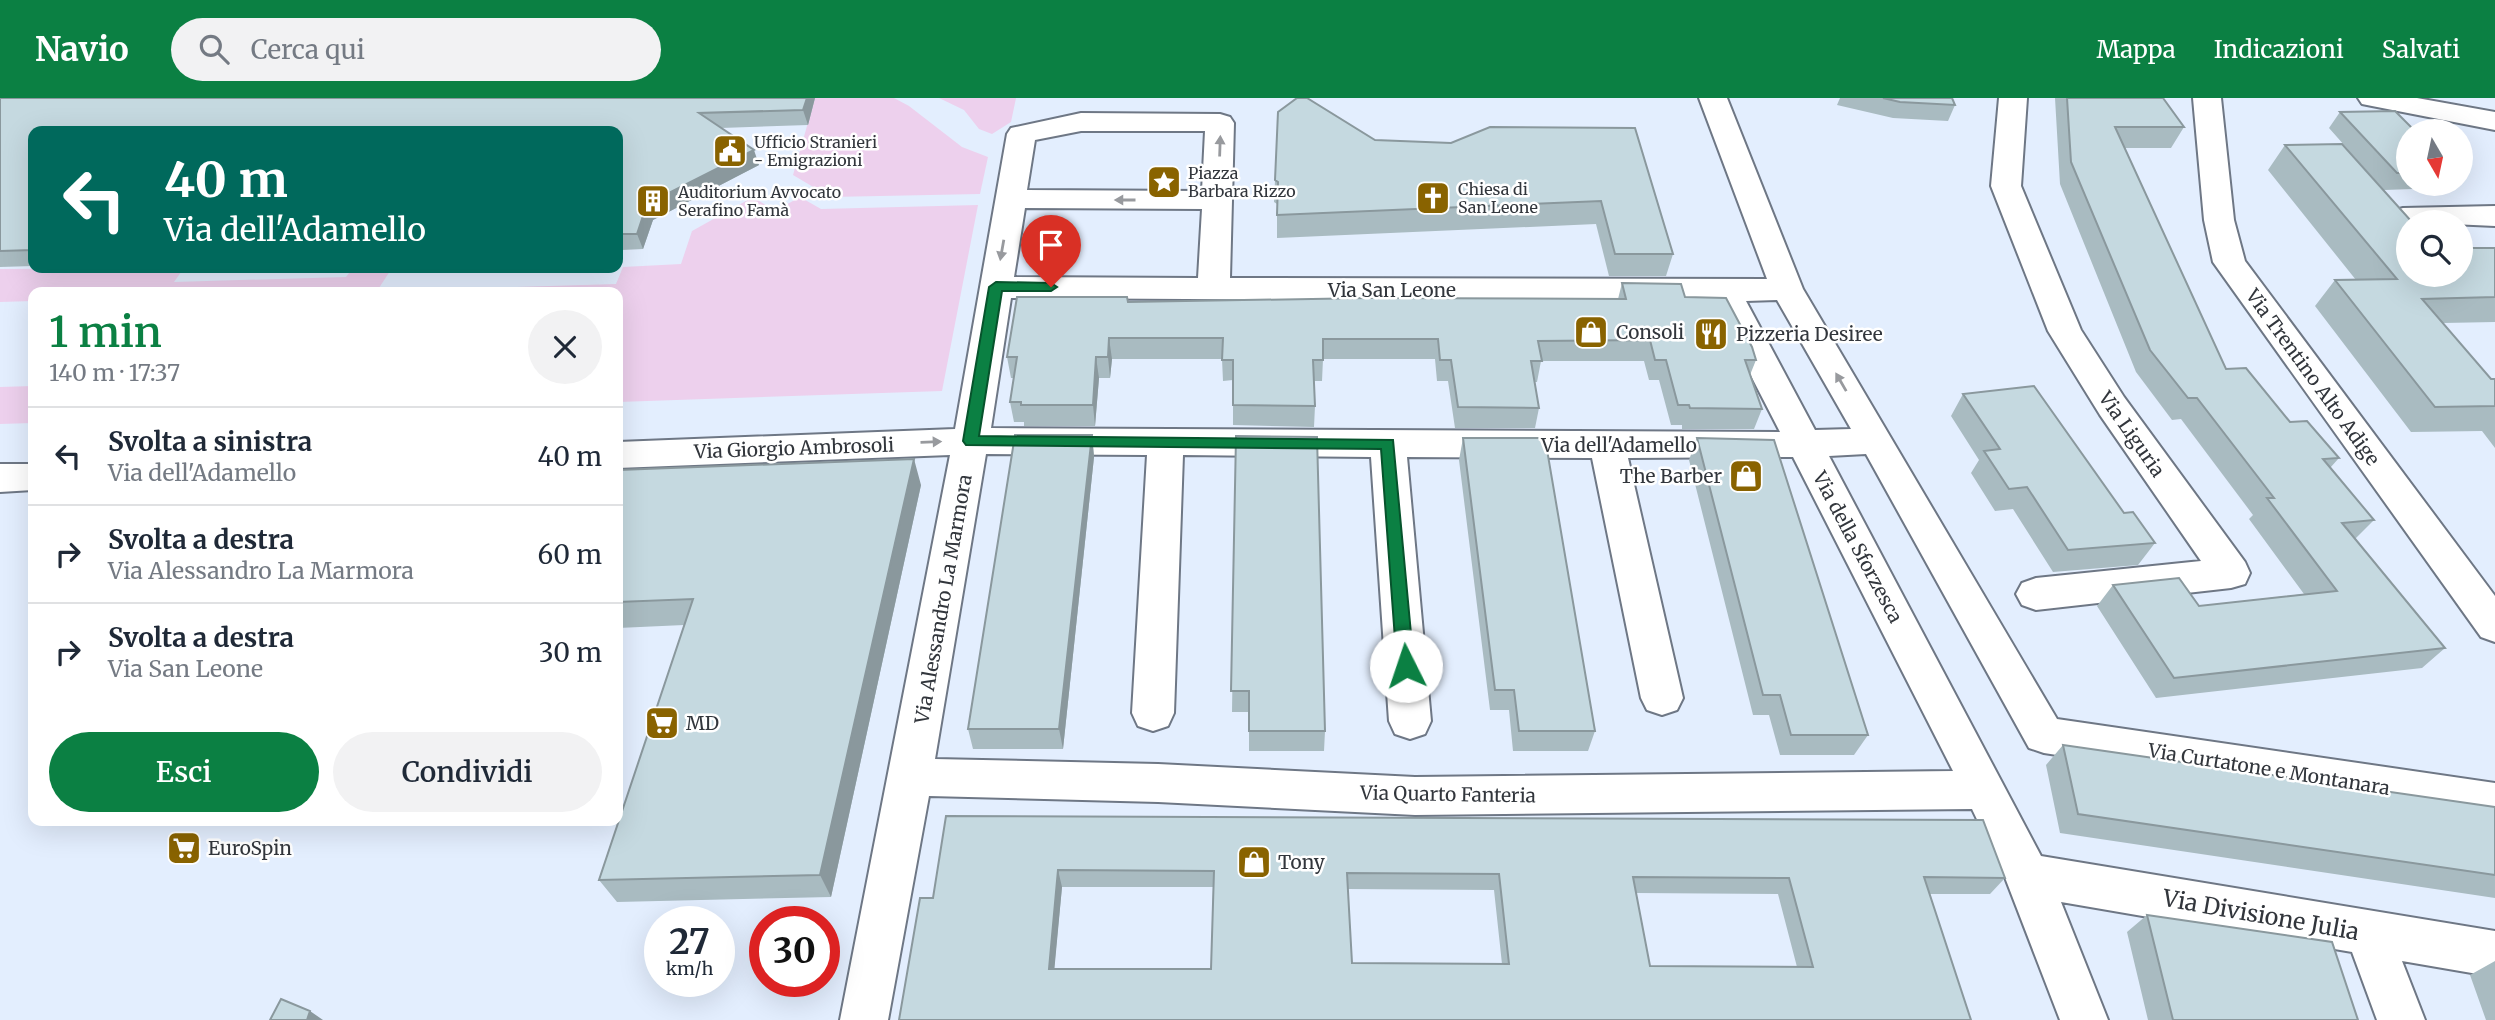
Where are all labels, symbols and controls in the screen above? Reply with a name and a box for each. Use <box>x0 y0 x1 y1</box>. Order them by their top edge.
search box <box>171 18 661 81</box>
text: Navio <box>35 29 129 70</box>
icon: search <box>195 30 233 68</box>
text: Cerca qui <box>251 33 365 66</box>
text: Mappa <box>2097 34 2176 65</box>
text: Indicazioni <box>2214 34 2344 65</box>
text: Salvati <box>2382 34 2460 65</box>
north arrow <box>2396 119 2473 196</box>
map controls <box>2396 119 2473 287</box>
public building icon: Ufficio Stranieri - Emigrazioni <box>711 132 749 170</box>
place label: Ufficio Stranieri - Emigrazioni <box>754 132 877 170</box>
one-way arrow <box>1214 135 1225 157</box>
text: 40 m <box>164 149 288 210</box>
icon: left <box>49 154 140 245</box>
place icon: Piazza Barbara Rizzo <box>1145 163 1183 201</box>
place label: Piazza Barbara Rizzo <box>1188 163 1296 201</box>
church icon: Chiesa di San Leone <box>1414 179 1452 217</box>
place label: Chiesa di San Leone <box>1458 179 1538 217</box>
building icon: Auditorium Avvocato Serafino Famà <box>634 182 672 220</box>
place label: Auditorium Avvocato Serafino Famà <box>677 182 841 220</box>
one-way arrow <box>1114 194 1136 206</box>
text: Via dell'Adamello <box>164 210 426 250</box>
button: search <box>2396 210 2473 287</box>
pin <box>1021 215 1081 287</box>
icon: arrive <box>1032 226 1070 264</box>
one-way arrow <box>996 239 1007 261</box>
street label: Via San Leone <box>1327 278 1456 302</box>
street label: Via Trentino Alto Adige <box>2240 283 2385 470</box>
text: 1 min <box>49 306 162 358</box>
button: close <box>528 310 602 384</box>
shop icon: Consoli <box>1572 313 1610 351</box>
restaurant icon: Pizzeria Desiree <box>1692 315 1730 353</box>
place label: Consoli <box>1616 320 1684 344</box>
place label: Pizzeria Desiree <box>1736 322 1883 346</box>
text: 140 m · 17:37 <box>49 358 180 387</box>
one-way arrow <box>1836 372 1848 392</box>
street label: Via Liguria <box>2093 386 2170 482</box>
text: Svolta a sinistra <box>108 425 312 458</box>
street label: Via Giorgio Ambrosoli <box>693 433 894 464</box>
street label: Via dell'Adamello <box>1540 433 1697 457</box>
icon: left <box>49 437 87 475</box>
one-way arrow <box>920 437 942 448</box>
text: 40 m <box>538 440 602 473</box>
shop icon: The Barber <box>1727 457 1765 495</box>
text: Via dell'Adamello <box>108 458 296 487</box>
place label: The Barber <box>1620 464 1722 488</box>
street label: Via della Sforzesca <box>1807 466 1908 627</box>
street label: Via Alessandro La Marmora <box>909 472 977 727</box>
text: Svolta a destra <box>108 523 294 556</box>
icon: right <box>49 535 87 573</box>
text: 60 m <box>538 538 602 571</box>
text: Via Alessandro La Marmora <box>108 556 414 585</box>
text: Svolta a destra <box>108 621 294 654</box>
position arrow <box>1369 629 1443 703</box>
icon: right <box>49 633 87 671</box>
text: 30 m <box>539 636 602 669</box>
text: Via San Leone <box>108 654 263 683</box>
supermarket icon: MD <box>643 704 681 742</box>
place label: MD <box>686 711 719 735</box>
button: Esci <box>49 732 319 812</box>
button: Condividi <box>333 732 602 812</box>
street label: Via Curtatone e Montanara <box>2146 738 2391 800</box>
street label: Via Quarto Fanteria <box>1359 780 1536 808</box>
supermarket icon: EuroSpin <box>165 829 203 867</box>
place label: EuroSpin <box>208 836 292 860</box>
shop icon: Tony <box>1235 843 1273 881</box>
place label: Tony <box>1278 850 1325 874</box>
street label: Via Divisione Julia <box>2160 883 2361 946</box>
speed limit sign: 30 <box>749 906 840 997</box>
text: 27 <box>669 920 710 964</box>
text: km/h <box>666 957 713 980</box>

